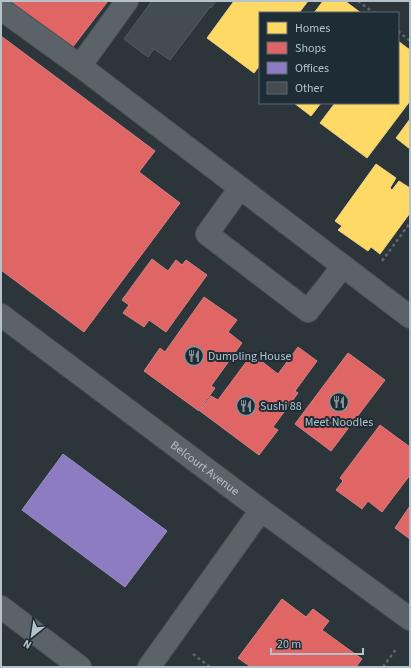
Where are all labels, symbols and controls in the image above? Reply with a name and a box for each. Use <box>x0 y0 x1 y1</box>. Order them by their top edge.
legend <box>259 12 399 104</box>
text: Homes <box>295 20 330 37</box>
text: Shops <box>295 40 326 57</box>
text: Offices <box>295 60 329 77</box>
text: Other <box>295 80 325 97</box>
restaurant icon: Dumpling House <box>183 345 205 367</box>
place label: Dumpling House <box>208 348 291 365</box>
restaurant icon: Meet Noodles <box>328 391 350 413</box>
restaurant icon: Sushi 88 <box>235 395 257 417</box>
place label: Sushi 88 <box>260 398 302 415</box>
place label: Meet Noodles <box>305 414 373 431</box>
street label: Belcourt Avenue <box>167 437 243 500</box>
north arrow <box>12 616 52 656</box>
scale bar <box>271 630 363 656</box>
text: N <box>20 636 34 653</box>
text: 20 m <box>277 636 301 653</box>

